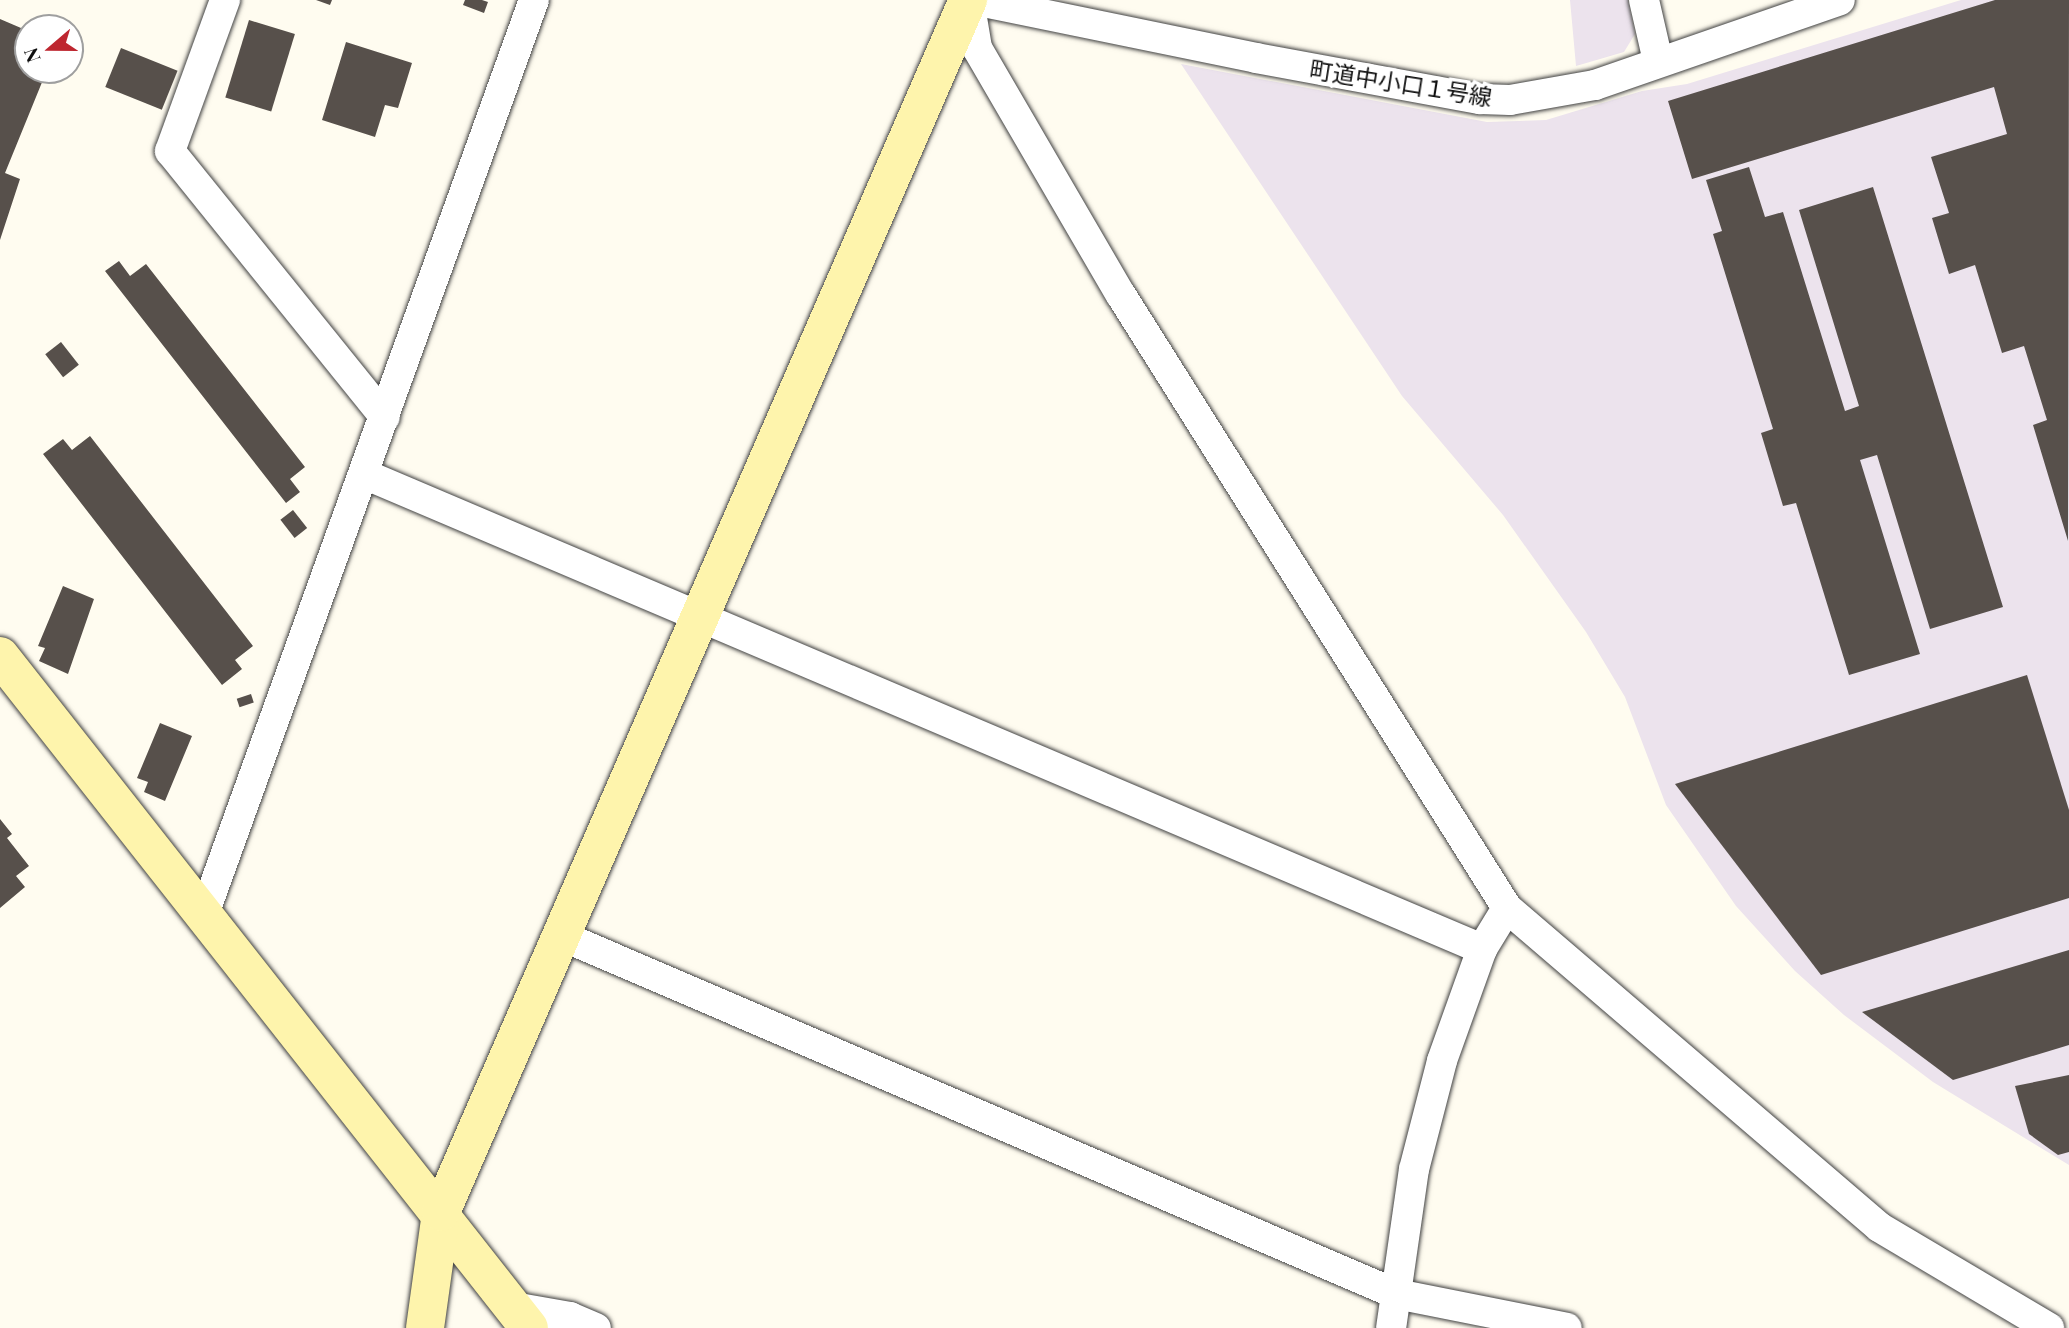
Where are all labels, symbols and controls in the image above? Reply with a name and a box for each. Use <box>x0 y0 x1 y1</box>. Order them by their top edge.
north arrow <box>14 14 84 84</box>
text: N <box>17 45 46 66</box>
street label: 町道中小口１号線 <box>1308 55 1494 111</box>

